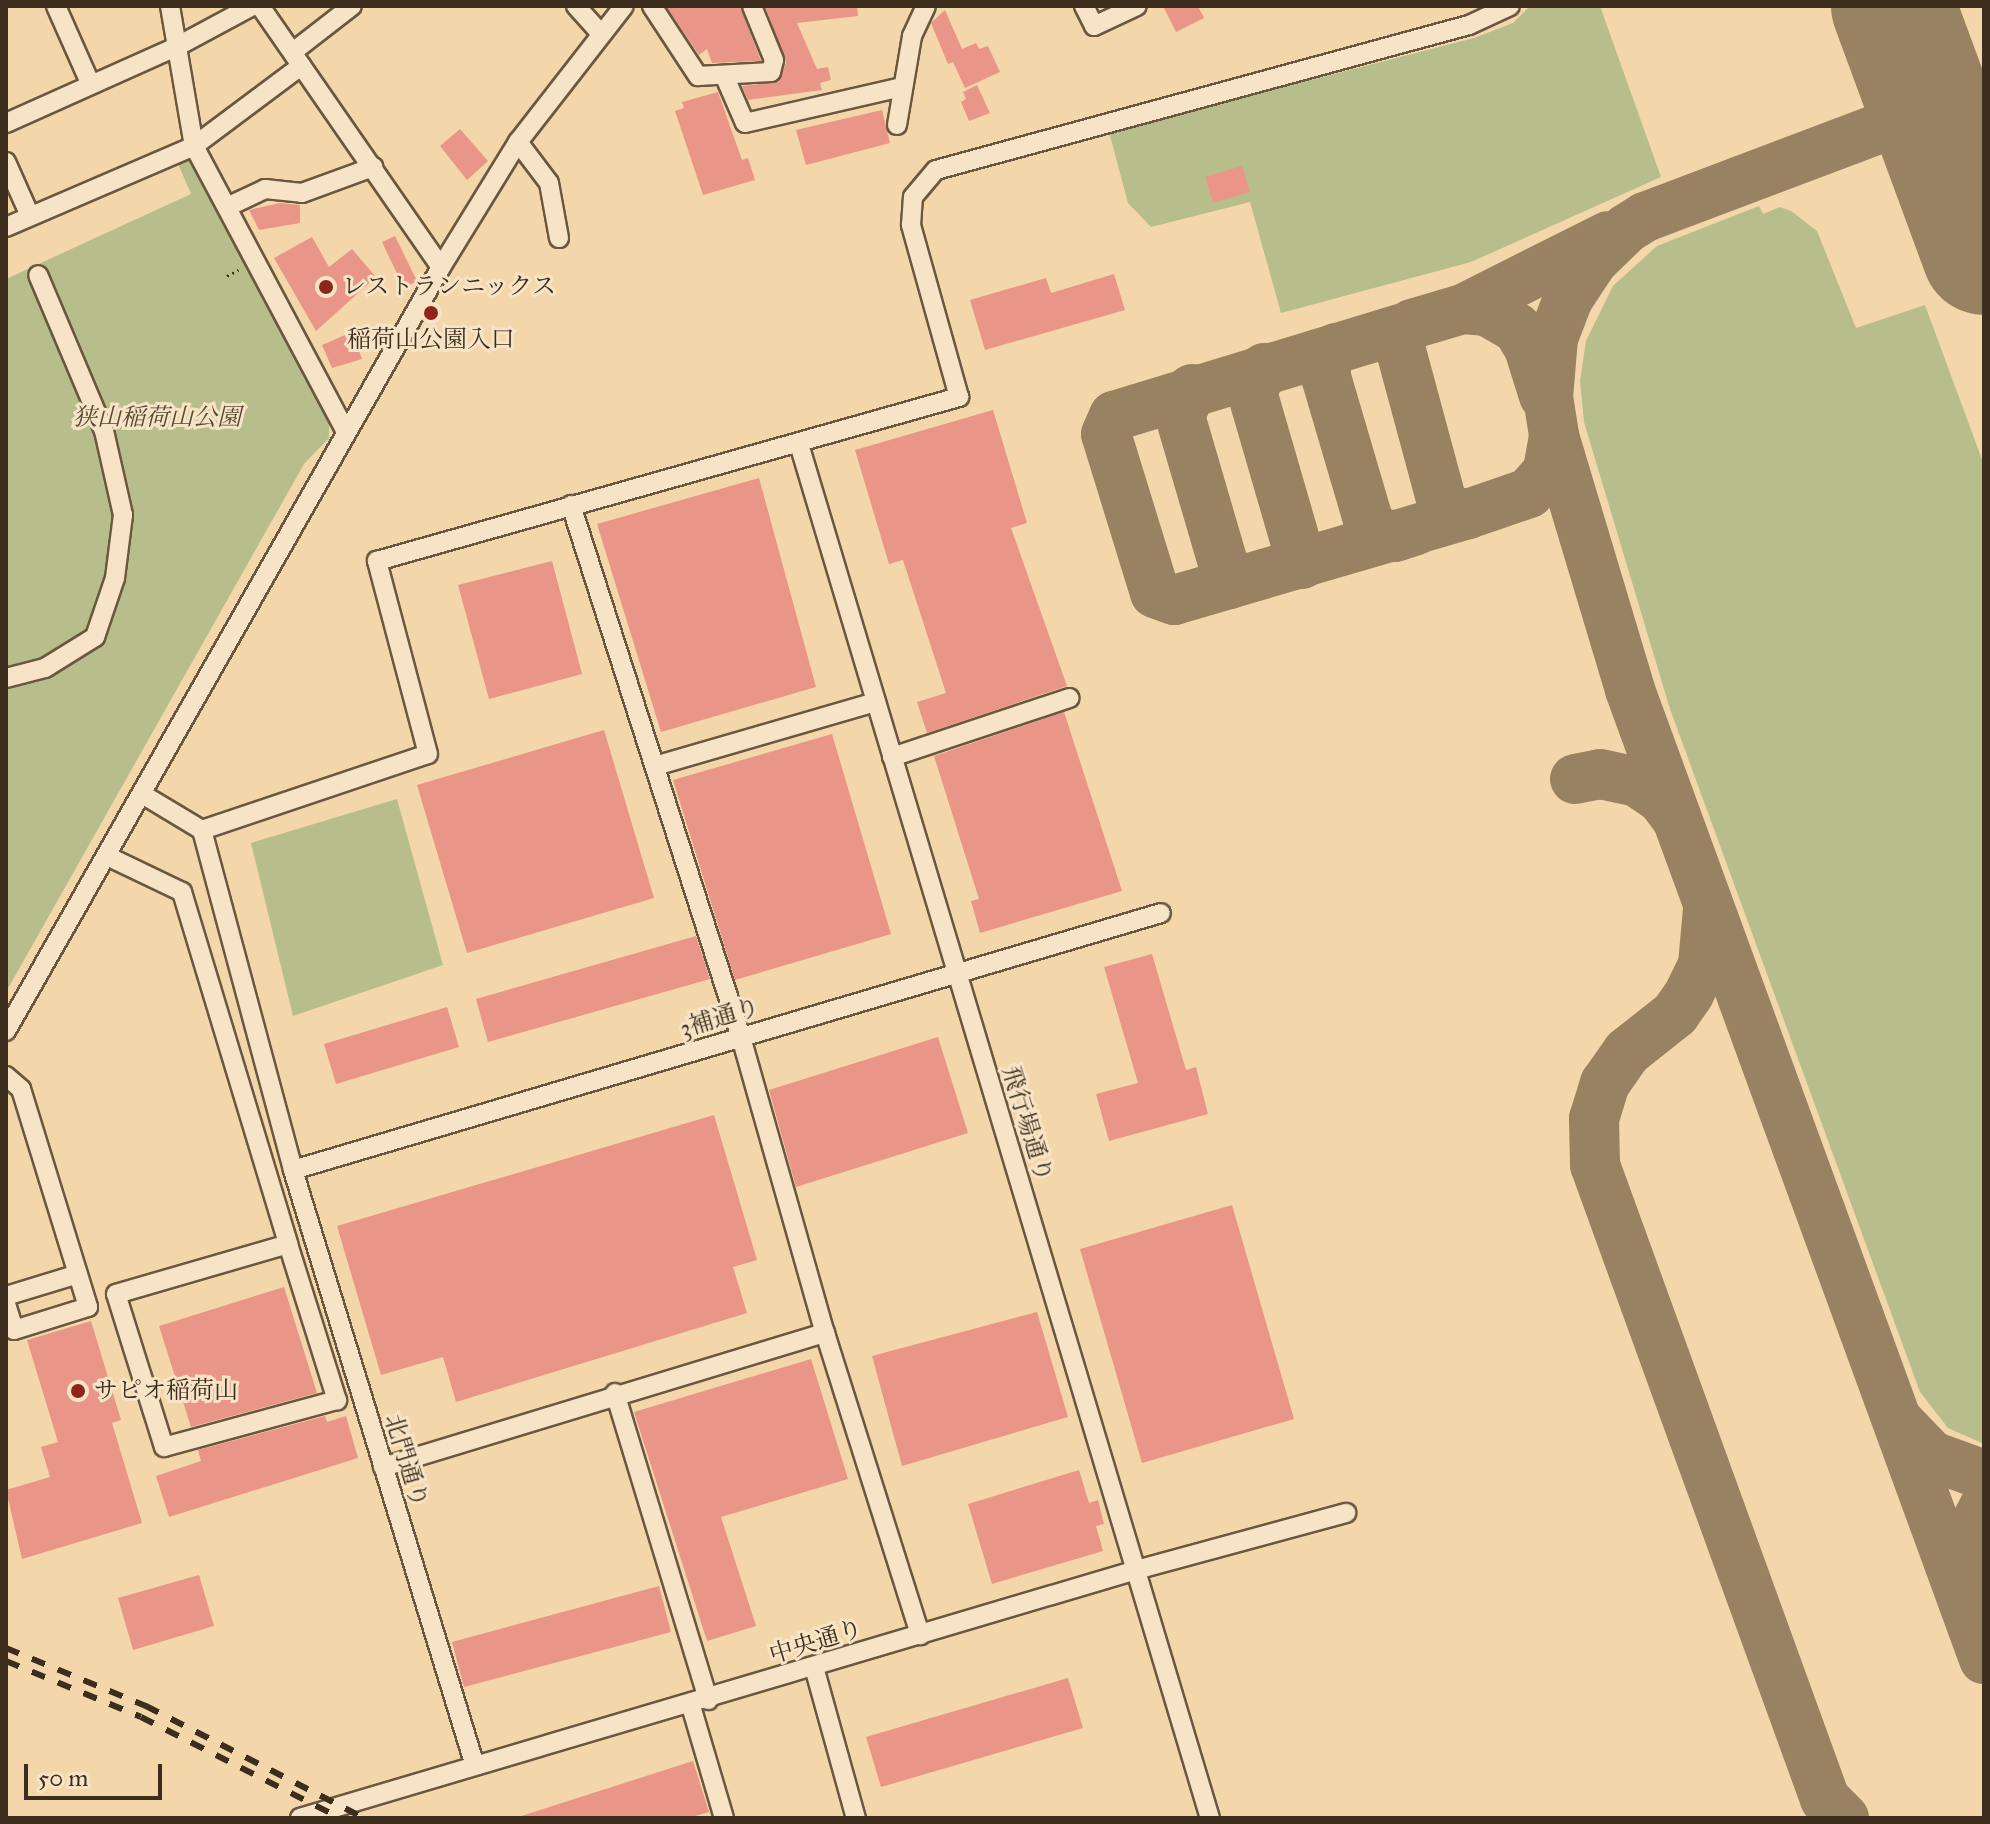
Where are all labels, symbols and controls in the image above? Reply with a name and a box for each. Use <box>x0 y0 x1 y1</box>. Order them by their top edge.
place label: レストランニックス <box>342 273 558 301</box>
marker: レストランニックス <box>317 278 335 296</box>
marker: 稲荷山公園入口 <box>422 304 440 322</box>
place label: 稲荷山公園入口 <box>347 326 515 354</box>
park label: 狭山稲荷山公園 <box>73 404 241 432</box>
street label: 3補通り <box>677 992 763 1044</box>
street label: 飛行場通り <box>996 1062 1058 1186</box>
place label: サピオ稲荷山 <box>94 1377 238 1405</box>
marker: サピオ稲荷山 <box>69 1382 87 1400</box>
street label: 北門通り <box>378 1411 434 1511</box>
street label: 中央通り <box>766 1614 866 1670</box>
scale bar <box>28 1748 166 1798</box>
text: 50 m <box>38 1763 88 1793</box>

